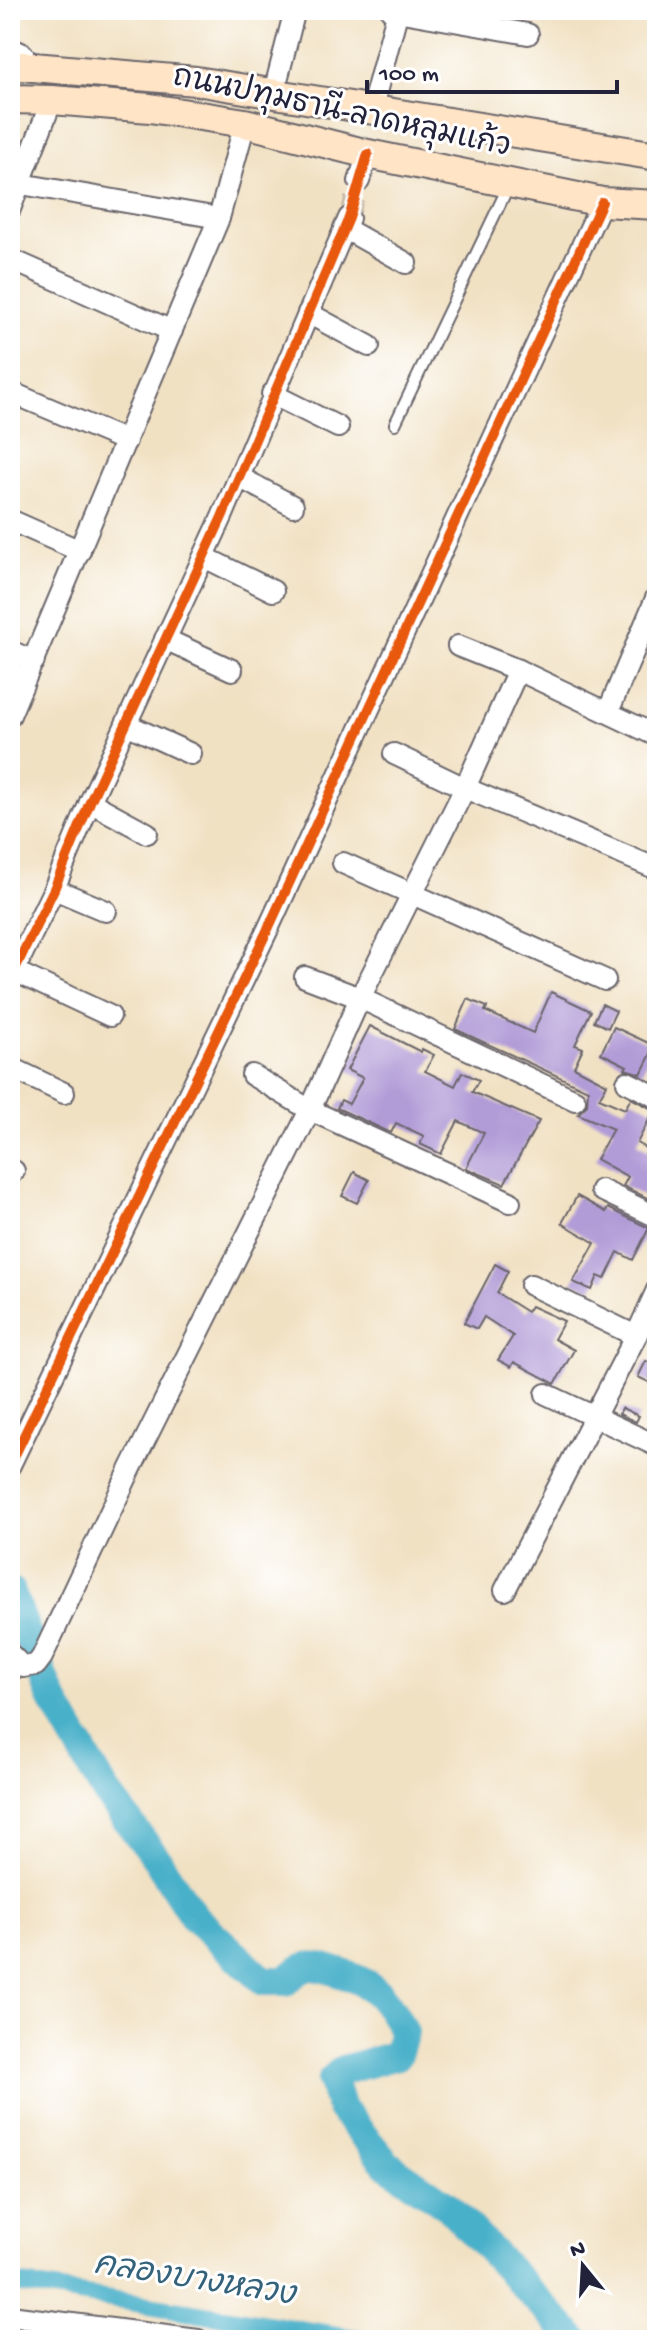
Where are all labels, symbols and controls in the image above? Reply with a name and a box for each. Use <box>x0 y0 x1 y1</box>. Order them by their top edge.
scale bar <box>367 44 617 94</box>
street label: ถนนปทุมธานี-ลาดหลุมแก้ว <box>169 55 514 167</box>
text: 100 m <box>378 61 439 90</box>
north arrow <box>543 2226 623 2306</box>
text: N <box>567 2236 589 2265</box>
water label: คลองบางหลวง <box>91 2247 300 2317</box>

